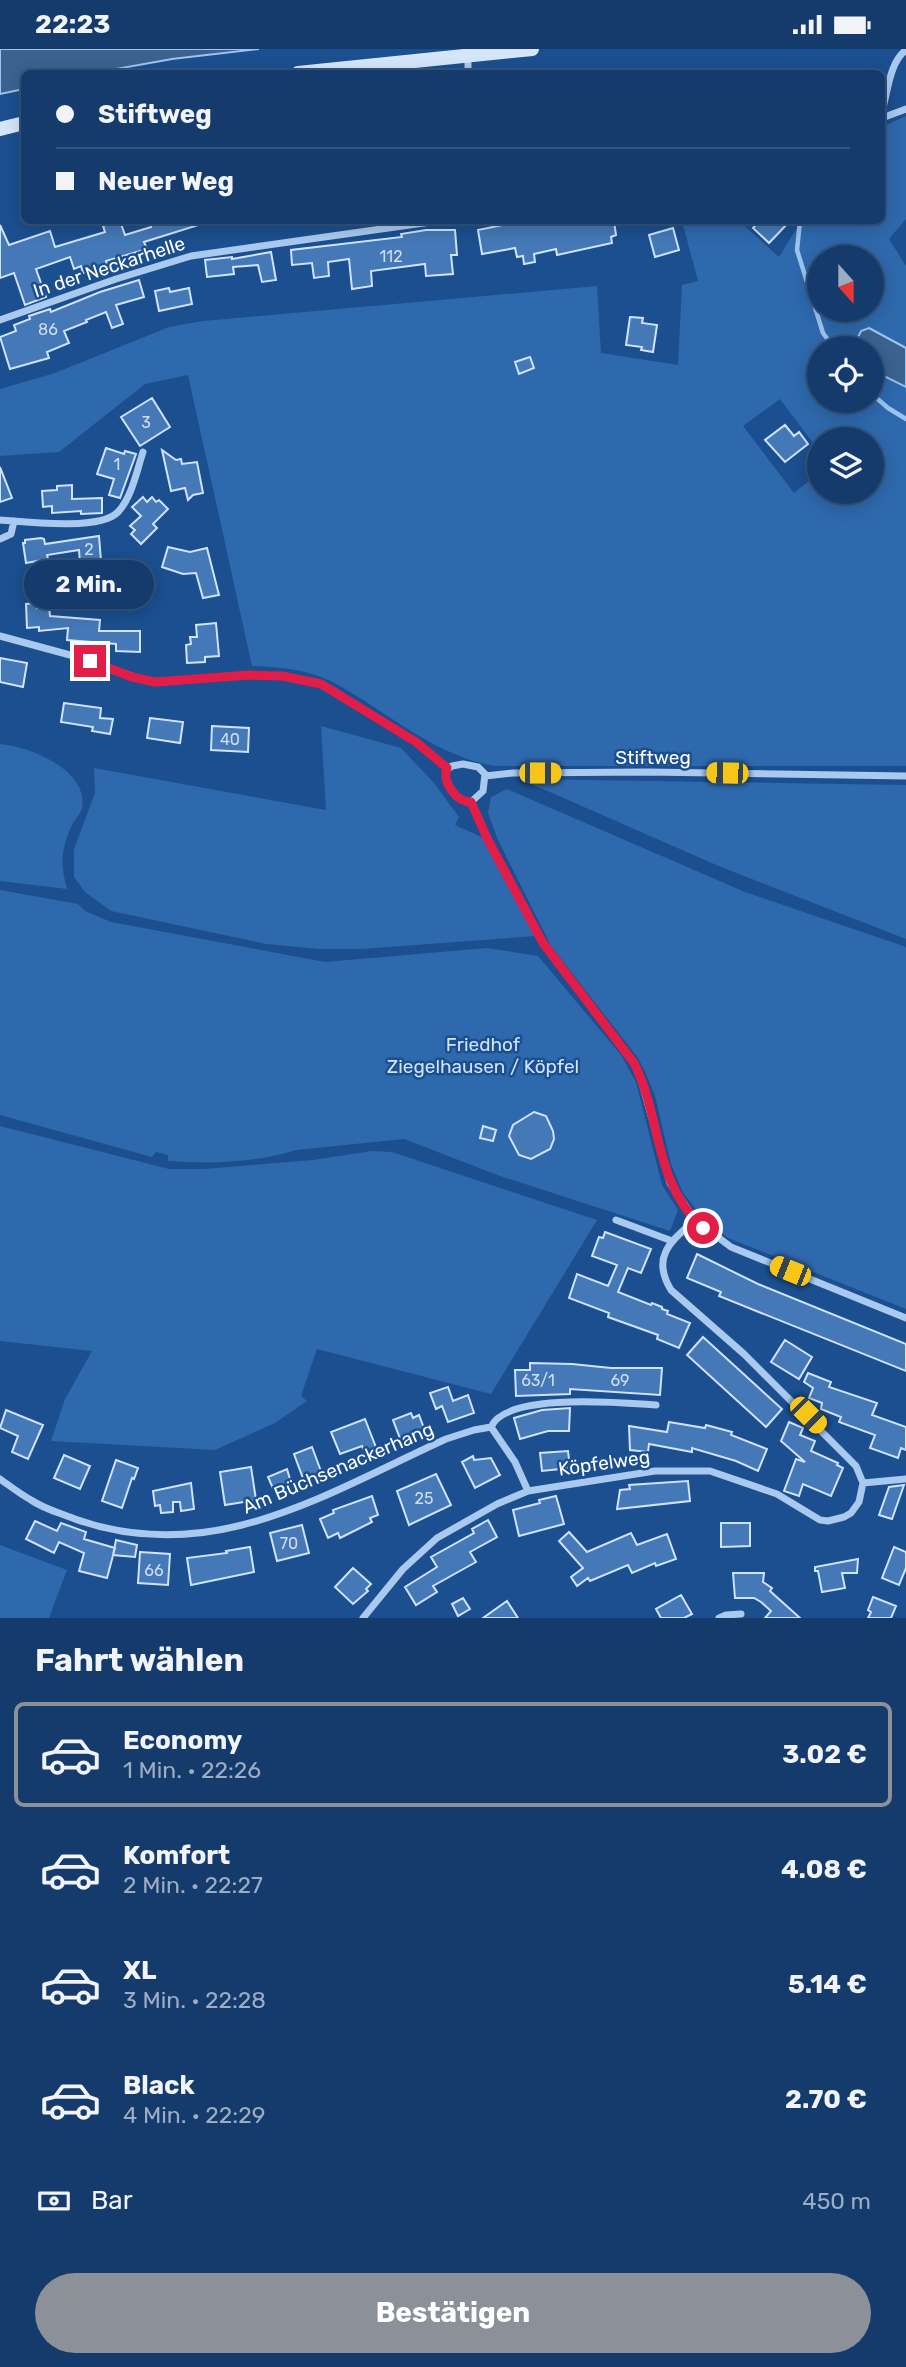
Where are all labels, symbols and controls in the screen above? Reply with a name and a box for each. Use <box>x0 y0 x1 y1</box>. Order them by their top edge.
text: 22:23 <box>35 9 110 40</box>
text: Stiftweg <box>98 99 212 130</box>
text: Neuer Weg <box>98 166 234 197</box>
street label: In der Neckarhelle <box>30 232 188 302</box>
north arrow <box>807 245 884 322</box>
map controls <box>807 245 884 504</box>
house number: 112 <box>379 247 403 266</box>
house number: 86 <box>38 320 58 339</box>
button: locate <box>807 336 884 413</box>
house number: 3 <box>141 413 151 432</box>
button: layers <box>807 427 884 504</box>
house number: 1 <box>114 455 120 474</box>
house number: 2 <box>84 540 94 559</box>
callout: 2 Min. <box>25 559 155 609</box>
text: 2 Min. <box>56 570 122 598</box>
route end <box>74 645 106 677</box>
house number: 40 <box>220 730 240 749</box>
street label: Stiftweg <box>615 746 691 769</box>
car <box>706 762 749 784</box>
car <box>520 763 562 784</box>
park label: Friedhof Ziegelhausen / Köpfel <box>387 1033 579 1078</box>
route start <box>687 1212 719 1244</box>
car <box>767 1253 814 1289</box>
house number: 63/1 <box>521 1371 555 1390</box>
house number: 69 <box>610 1371 630 1390</box>
car <box>786 1393 831 1437</box>
street label: Am Büchsenackerhang <box>239 1417 437 1519</box>
street label: Köpfelweg <box>557 1445 651 1481</box>
house number: 25 <box>415 1489 433 1508</box>
house number: 70 <box>280 1534 298 1553</box>
house number: 66 <box>144 1561 164 1580</box>
text: Fahrt wählen <box>35 1641 244 1679</box>
icon: car <box>39 1723 102 1786</box>
text: Economy <box>123 1725 242 1756</box>
text: 3.02 € <box>782 1739 867 1770</box>
text: 1 Min. · 22:26 <box>123 1756 261 1784</box>
icon: car <box>39 1838 102 1901</box>
text: Komfort <box>123 1840 230 1871</box>
text: 4.08 € <box>781 1854 867 1885</box>
text: 2 Min. · 22:27 <box>123 1871 263 1899</box>
icon: car <box>39 1953 102 2016</box>
text: XL <box>123 1955 156 1986</box>
text: 5.14 € <box>788 1969 867 2000</box>
text: 3 Min. · 22:28 <box>123 1986 266 2014</box>
icon: car <box>39 2068 102 2131</box>
text: Black <box>123 2070 195 2101</box>
text: 2.70 € <box>785 2084 867 2115</box>
text: 4 Min. · 22:29 <box>123 2101 265 2129</box>
icon: cash <box>35 2182 73 2220</box>
text: Bar <box>91 2185 133 2216</box>
text: 450 m <box>802 2187 871 2215</box>
button: Bestätigen <box>35 2273 871 2353</box>

